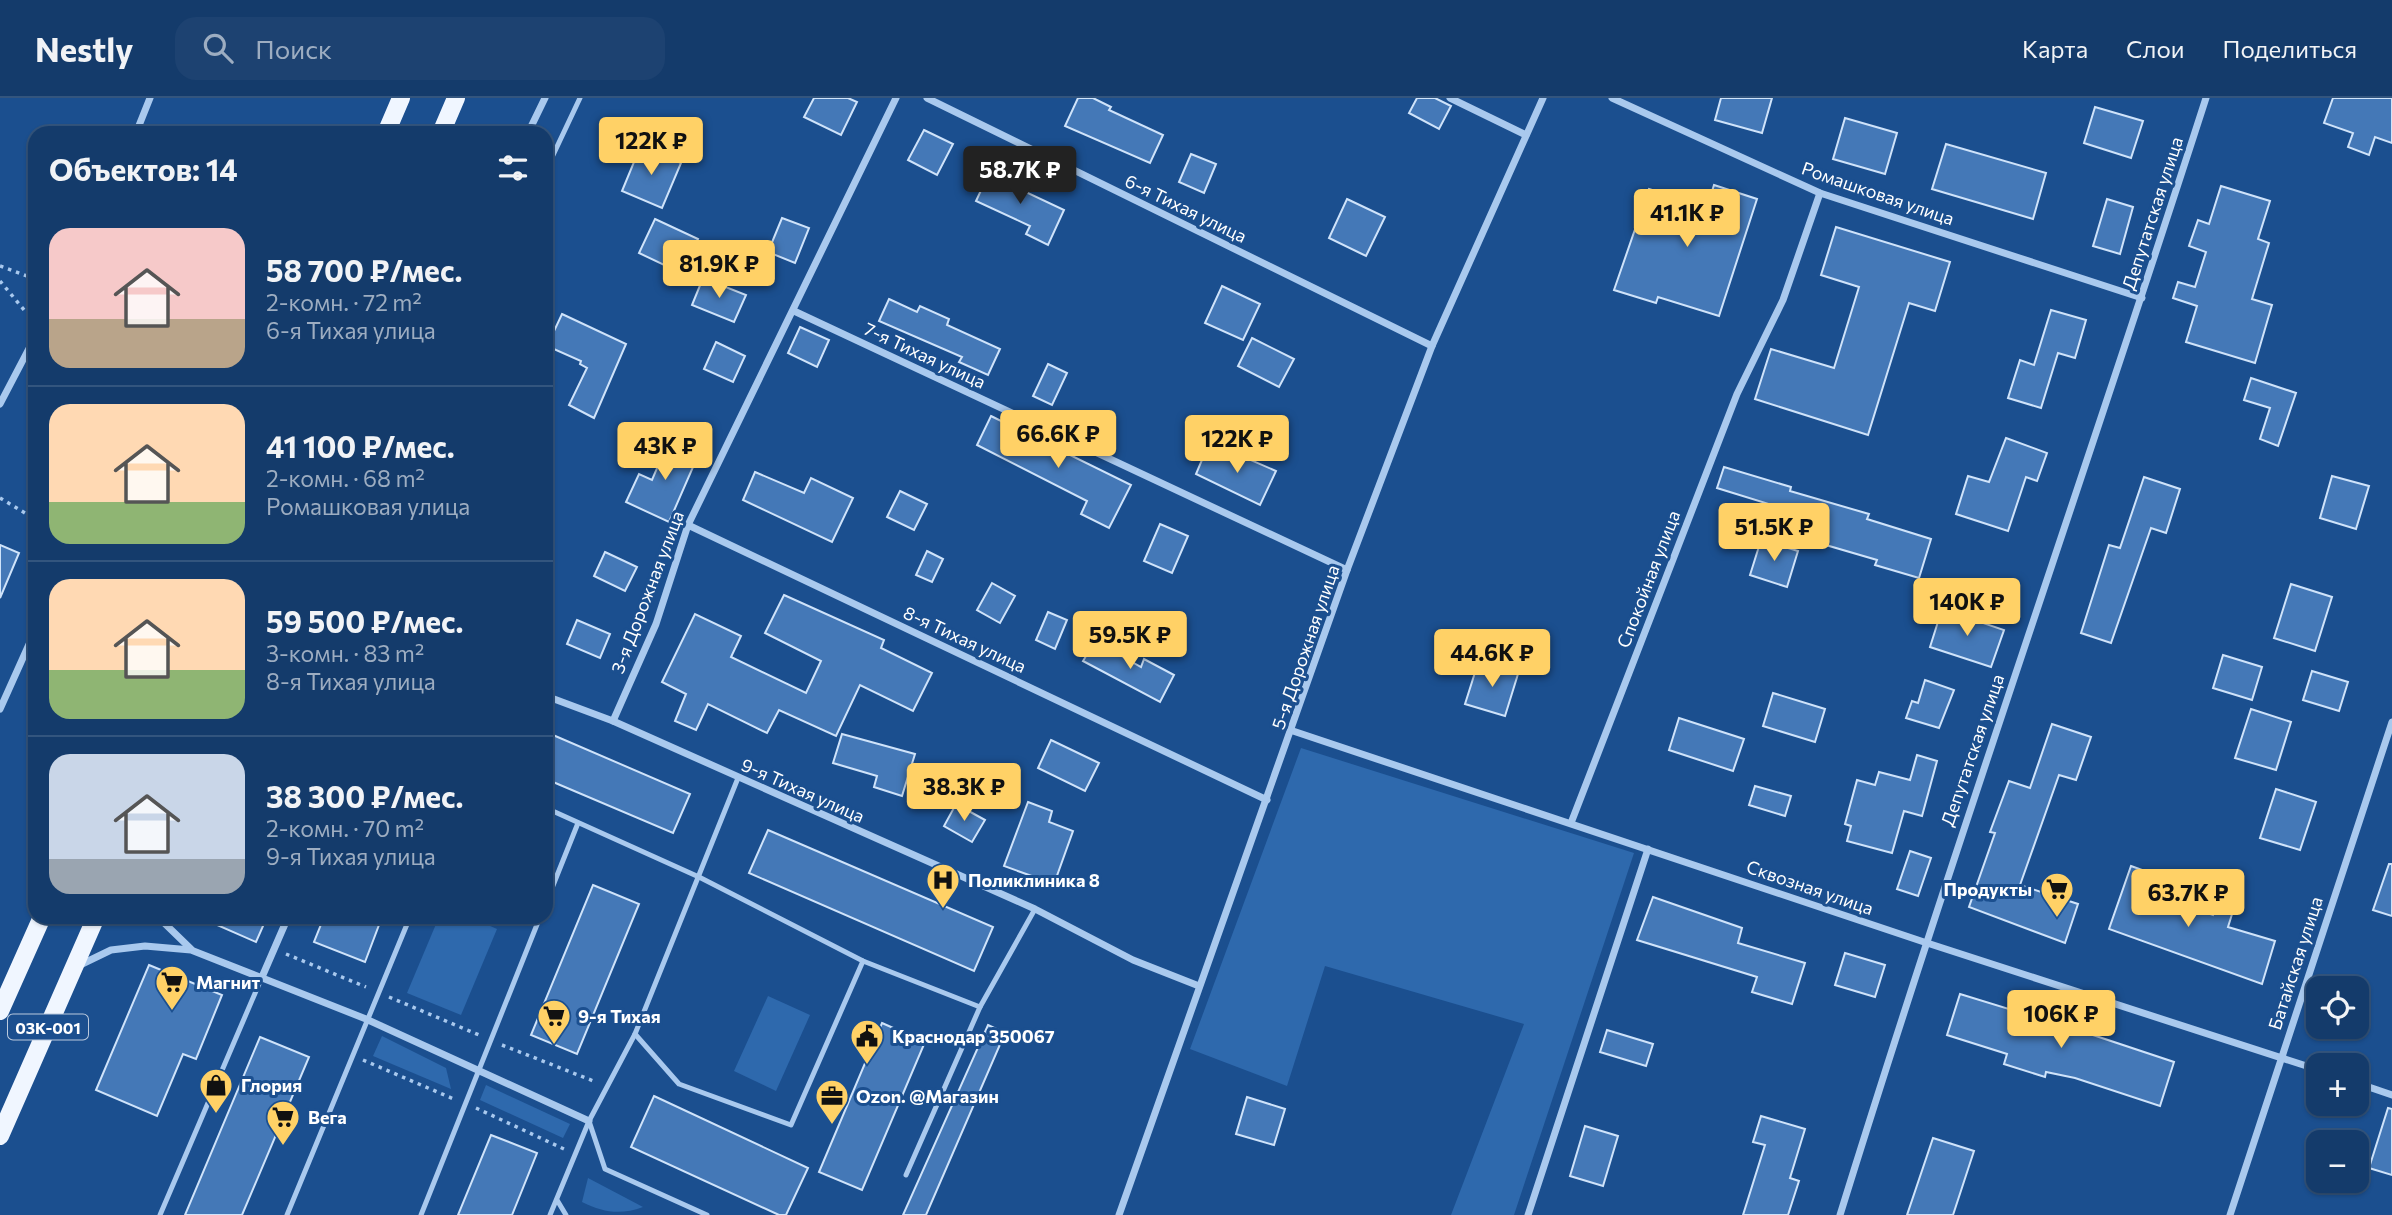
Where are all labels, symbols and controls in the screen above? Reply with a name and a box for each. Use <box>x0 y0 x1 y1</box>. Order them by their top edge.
search box <box>175 17 665 80</box>
text: Nestly <box>35 28 133 69</box>
icon: search <box>199 29 237 67</box>
text: Поиск <box>255 33 332 64</box>
text: Карта <box>2022 34 2088 63</box>
text: Слои <box>2126 34 2184 63</box>
text: Поделиться <box>2222 34 2357 63</box>
pin: 122K ₽ <box>594 118 708 177</box>
text: 122K ₽ <box>615 126 687 154</box>
street label: Депутатская улица <box>2117 134 2187 292</box>
pin: 58.7K ₽ <box>955 146 1085 206</box>
icon: filters <box>494 149 532 187</box>
text: Объектов: 14 <box>49 150 238 187</box>
text: 58.7K ₽ <box>979 155 1061 183</box>
street label: Ромашковая улица <box>1799 157 1957 229</box>
street label: 6-я Тихая улица <box>1121 169 1251 247</box>
pin: 41.1K ₽ <box>1622 190 1752 249</box>
text: 41.1K ₽ <box>1650 198 1724 226</box>
pin: 81.9K ₽ <box>654 240 784 300</box>
text: 81.9K ₽ <box>679 249 759 277</box>
text: 58 700 ₽/мес. <box>266 251 462 288</box>
icon: home <box>105 256 189 340</box>
text: 2-комн. · 72 m² <box>266 288 422 316</box>
text: 6-я Тихая улица <box>266 316 436 344</box>
street label: 7-я Тихая улица <box>861 317 989 393</box>
pin: 66.6K ₽ <box>993 410 1123 470</box>
pin: 122K ₽ <box>1180 416 1294 475</box>
text: 66.6K ₽ <box>1016 419 1100 447</box>
pin: 43K ₽ <box>616 422 714 482</box>
text: 122K ₽ <box>1201 424 1273 452</box>
text: 41 100 ₽/мес. <box>266 427 455 464</box>
text: 43K ₽ <box>633 431 697 459</box>
icon: home <box>105 432 189 516</box>
text: 2-комн. · 68 m² <box>266 464 425 492</box>
text: Ромашковая улица <box>266 492 470 520</box>
pin: 51.5K ₽ <box>1709 504 1839 563</box>
street label: Спокойная улица <box>1612 507 1684 651</box>
street label: 3-я Дорожная улица <box>606 508 688 676</box>
text: 51.5K ₽ <box>1735 512 1813 540</box>
street label: 5-я Дорожная улица <box>1267 562 1343 732</box>
pin: 140K ₽ <box>1910 578 2024 638</box>
text: 140K ₽ <box>1929 587 2005 615</box>
street label: 8-я Тихая улица <box>900 601 1030 677</box>
text: 59 500 ₽/мес. <box>266 602 464 639</box>
icon: home <box>105 607 189 691</box>
pin: 59.5K ₽ <box>1065 612 1195 671</box>
text: 59.5K ₽ <box>1089 620 1171 648</box>
pin: 44.6K ₽ <box>1427 630 1557 689</box>
text: 44.6K ₽ <box>1450 638 1534 666</box>
text: 3-комн. · 83 m² <box>266 639 424 667</box>
text: 8-я Тихая улица <box>266 667 436 695</box>
street label: Депутатская улица <box>1936 671 2008 829</box>
street label: 9-я Тихая улица <box>738 753 868 827</box>
pin: 38.3K ₽ <box>899 764 1029 823</box>
text: 38.3K ₽ <box>923 772 1005 800</box>
text: 38 300 ₽/мес. <box>266 777 464 814</box>
icon: home <box>105 782 189 866</box>
text: 2-комн. · 70 m² <box>266 814 424 842</box>
text: 9-я Тихая улица <box>266 842 436 870</box>
street label: Сквозная улица <box>1744 855 1876 919</box>
hospital icon: Поликлиника 8 <box>924 861 962 910</box>
place label: Поликлиника 8 <box>968 869 1100 891</box>
supermarket icon: Продукты <box>2038 870 2076 919</box>
pin: 63.7K ₽ <box>2123 870 2253 929</box>
place label: Продукты <box>1944 878 2032 900</box>
text: 63.7K ₽ <box>2147 878 2229 906</box>
street label: Батайская улица <box>2263 894 2327 1032</box>
supermarket icon: Магнит <box>153 963 191 1012</box>
place label: Магнит <box>196 971 260 993</box>
map controls <box>2306 976 2369 1193</box>
button: locate <box>2306 976 2369 1039</box>
pin: 106K ₽ <box>2004 990 2118 1050</box>
supermarket icon: 9-я Тихая <box>535 997 573 1046</box>
text: 106K ₽ <box>2023 999 2099 1027</box>
place label: 9-я Тихая <box>578 1005 661 1027</box>
road number: 03К-001 <box>8 1015 88 1040</box>
public building icon: Краснодар 350067 <box>848 1017 886 1066</box>
place label: Краснодар 350067 <box>892 1025 1055 1047</box>
button: + <box>2306 1053 2369 1116</box>
shop icon: Глория <box>197 1066 235 1115</box>
place label: Глория <box>241 1074 302 1096</box>
office icon: Ozon. @Магазин <box>813 1077 851 1126</box>
place label: Ozon. @Магазин <box>856 1085 999 1107</box>
supermarket icon: Вега <box>264 1098 302 1147</box>
place label: Вега <box>308 1106 347 1128</box>
button: − <box>2306 1130 2369 1193</box>

